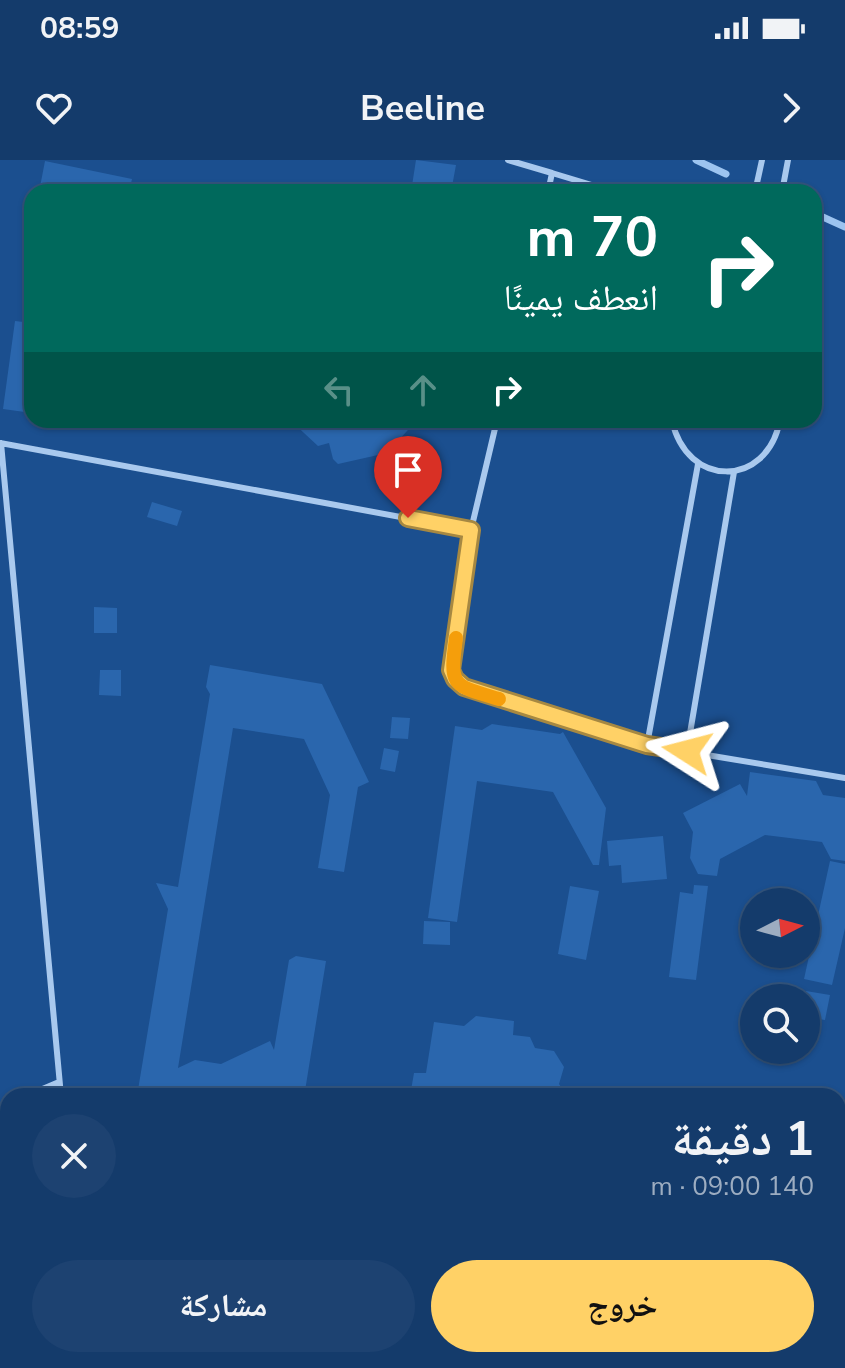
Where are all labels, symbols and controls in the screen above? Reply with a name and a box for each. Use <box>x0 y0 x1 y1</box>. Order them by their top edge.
text: 08:59 <box>40 8 119 49</box>
text: Beeline <box>360 84 485 133</box>
icon: heart <box>32 86 76 130</box>
icon: forward <box>769 86 813 130</box>
text: 70 m <box>527 199 658 276</box>
icon: right <box>686 216 790 320</box>
text: انعطف يمينًا <box>504 274 658 323</box>
icon: left <box>317 368 361 412</box>
icon: ahead <box>401 368 445 412</box>
icon: right <box>485 368 529 412</box>
pin <box>374 436 442 518</box>
icon: arrive <box>386 448 430 492</box>
position arrow <box>645 709 729 793</box>
north arrow <box>740 888 820 968</box>
map controls <box>740 888 820 1064</box>
button: search <box>740 984 820 1064</box>
text: 1 دقيقة <box>671 1106 814 1172</box>
button: close <box>32 1114 116 1198</box>
text: 140 m · 09:00 <box>651 1169 814 1204</box>
button: مشاركة <box>32 1260 415 1352</box>
button: خروج <box>431 1260 814 1352</box>

